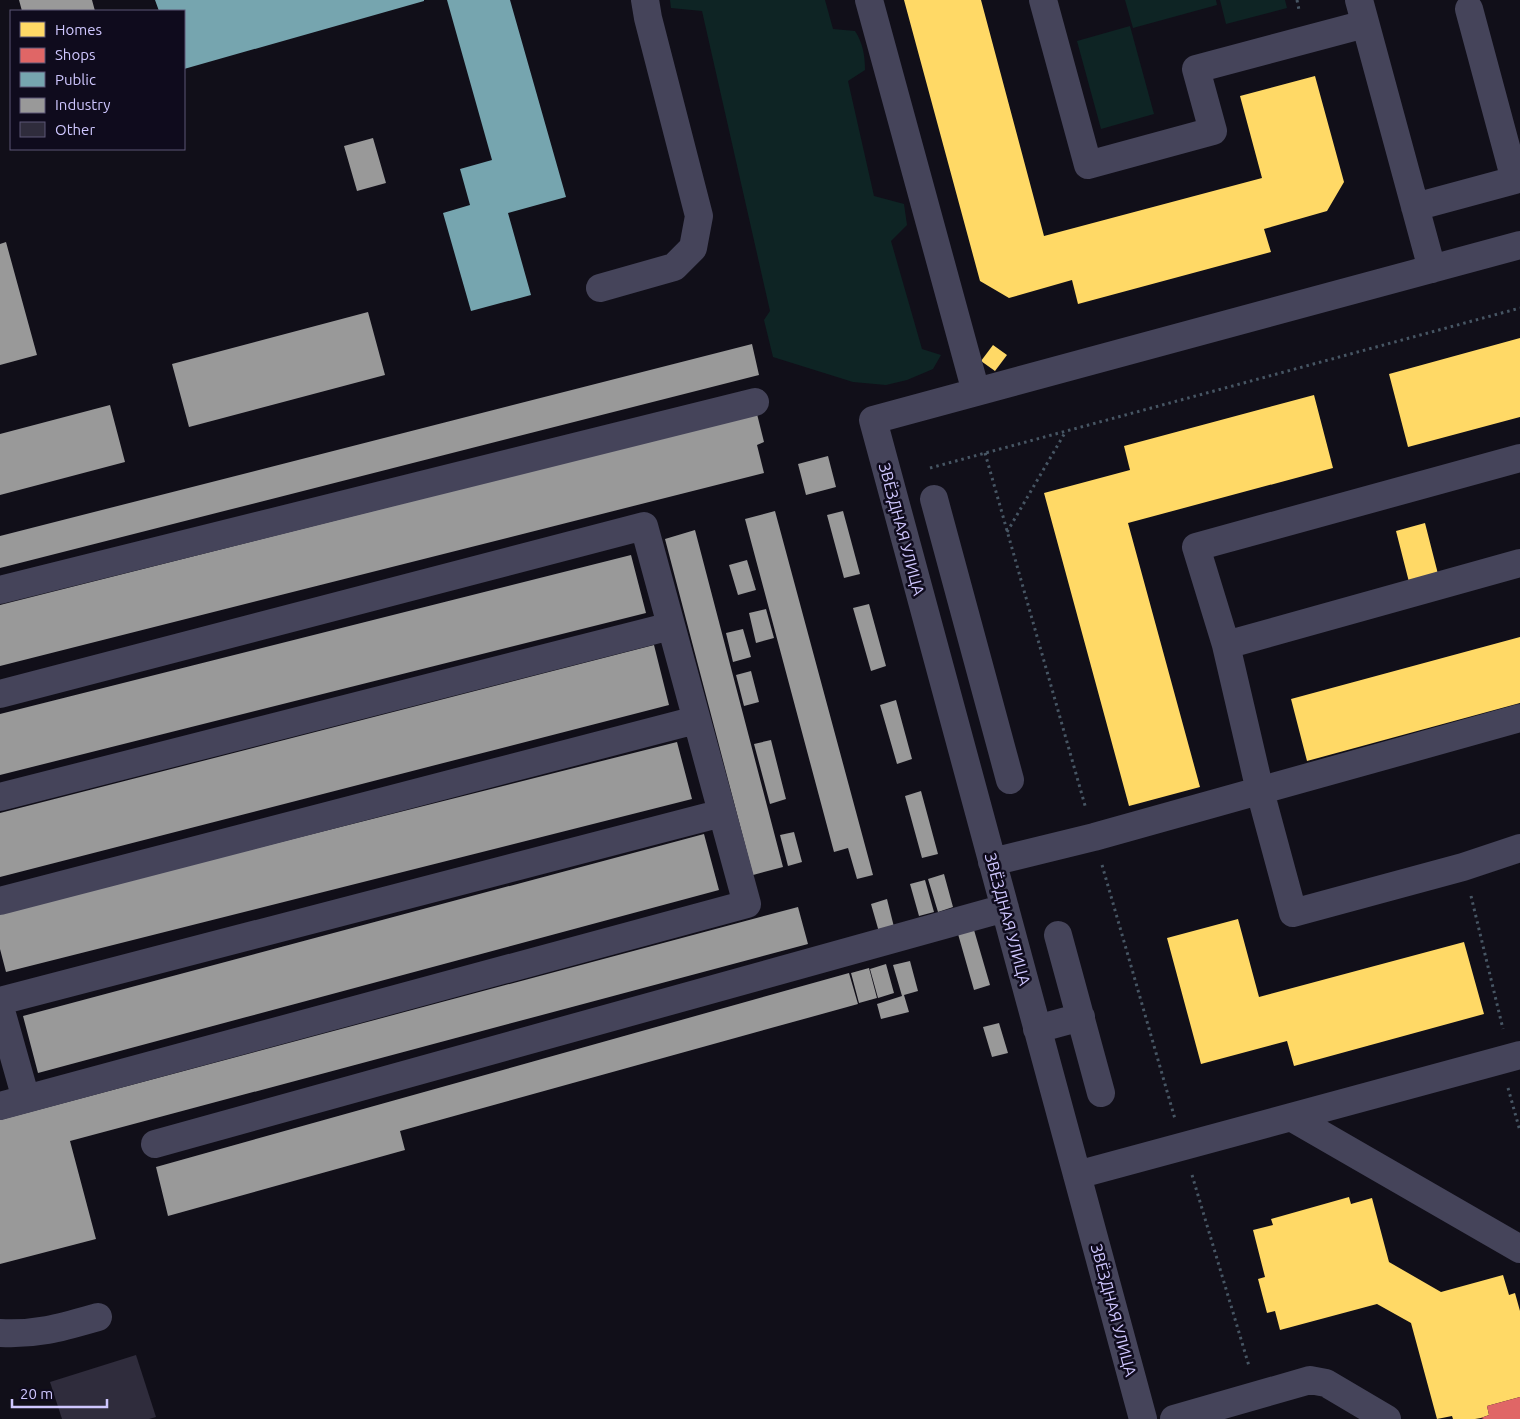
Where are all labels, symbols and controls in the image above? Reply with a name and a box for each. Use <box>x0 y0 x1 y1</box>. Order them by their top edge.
legend <box>10 10 185 150</box>
text: Homes <box>55 21 102 38</box>
text: Shops <box>55 46 96 63</box>
text: Public <box>55 71 96 88</box>
text: Industry <box>55 96 110 113</box>
text: Other <box>55 121 95 138</box>
street label: ЗВЁЗДНАЯ УЛИЦА <box>876 461 928 598</box>
street label: ЗВЁЗДНАЯ УЛИЦА <box>982 851 1034 988</box>
street label: ЗВЁЗДНАЯ УЛИЦА <box>1088 1242 1140 1379</box>
scale bar <box>12 1376 108 1408</box>
text: 20 m <box>20 1385 53 1402</box>

